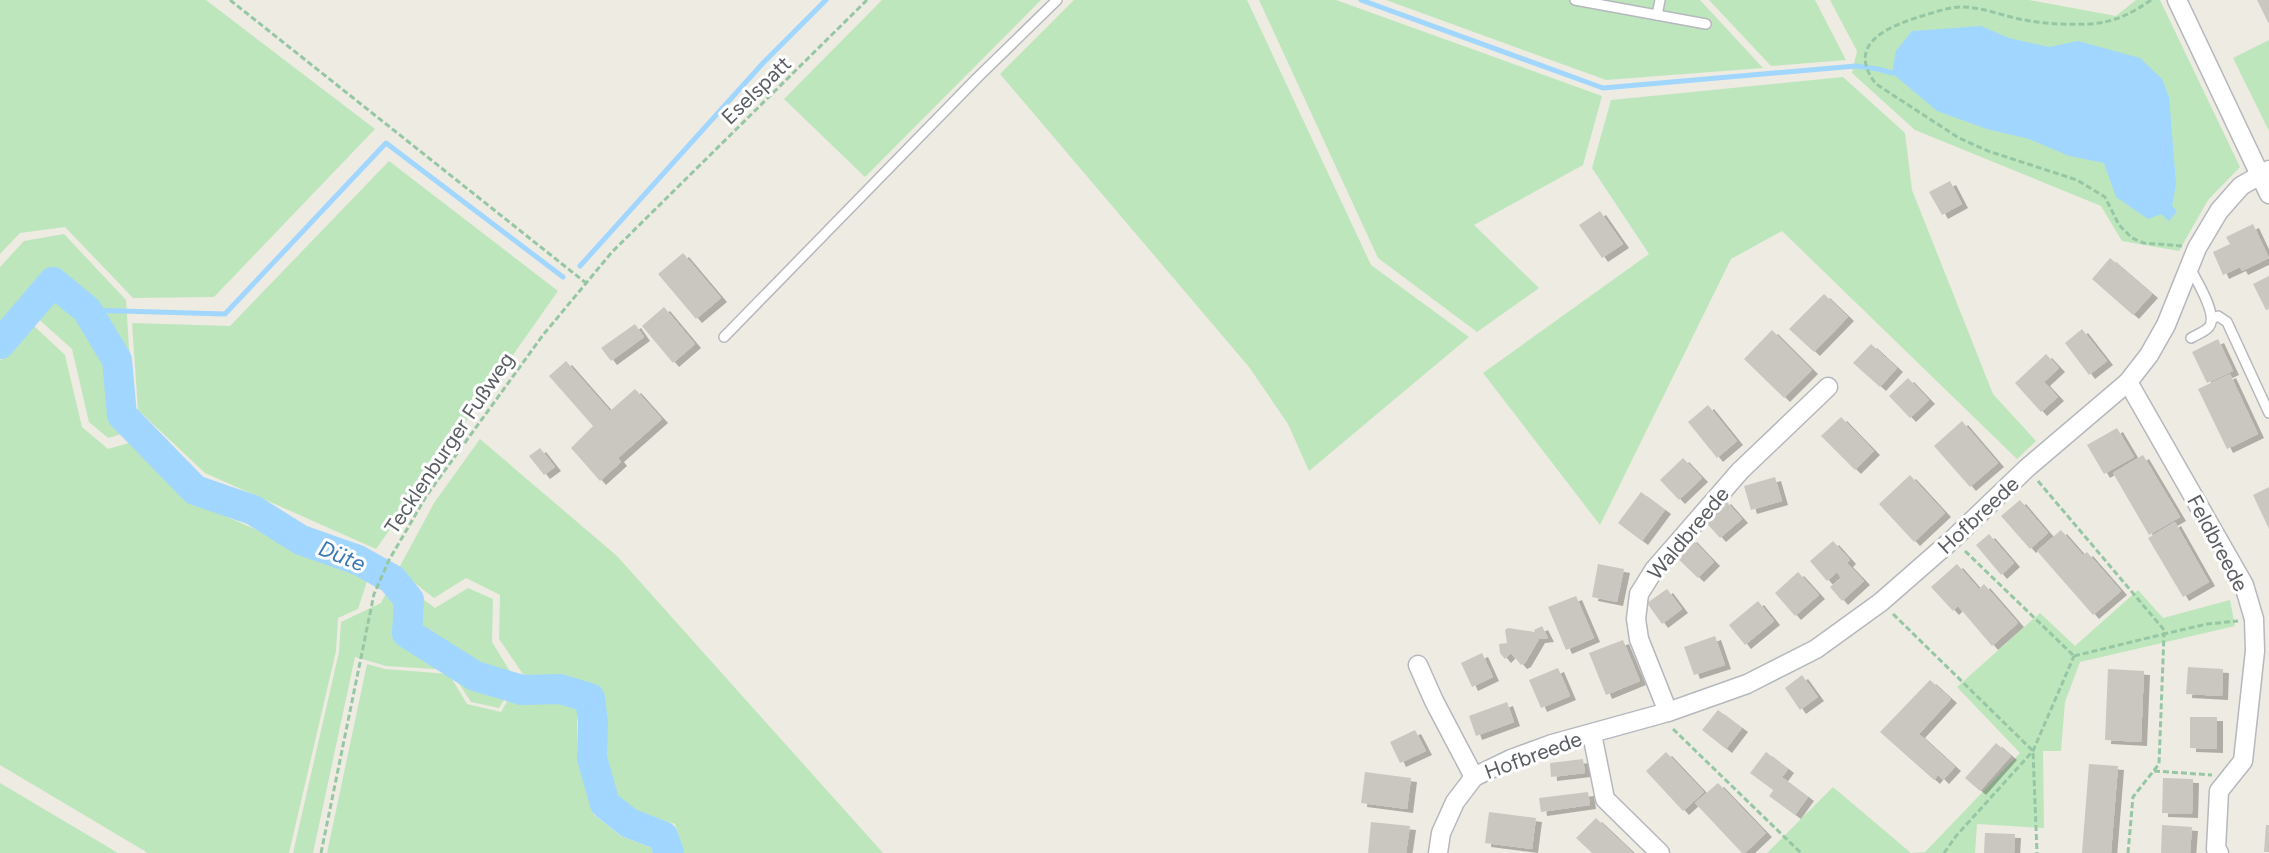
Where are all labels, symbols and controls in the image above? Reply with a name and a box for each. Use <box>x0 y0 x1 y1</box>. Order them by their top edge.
street label: Eselspatt <box>716 51 796 129</box>
street label: Tecklenburger Fußweg <box>379 348 519 538</box>
street label: Hofbreede <box>1932 471 2024 559</box>
street label: Waldbreede <box>1642 482 1734 584</box>
street label: Feldbreede <box>2182 490 2254 596</box>
water label: Düte <box>315 535 369 577</box>
street label: Hofbreede <box>1481 726 1585 784</box>

